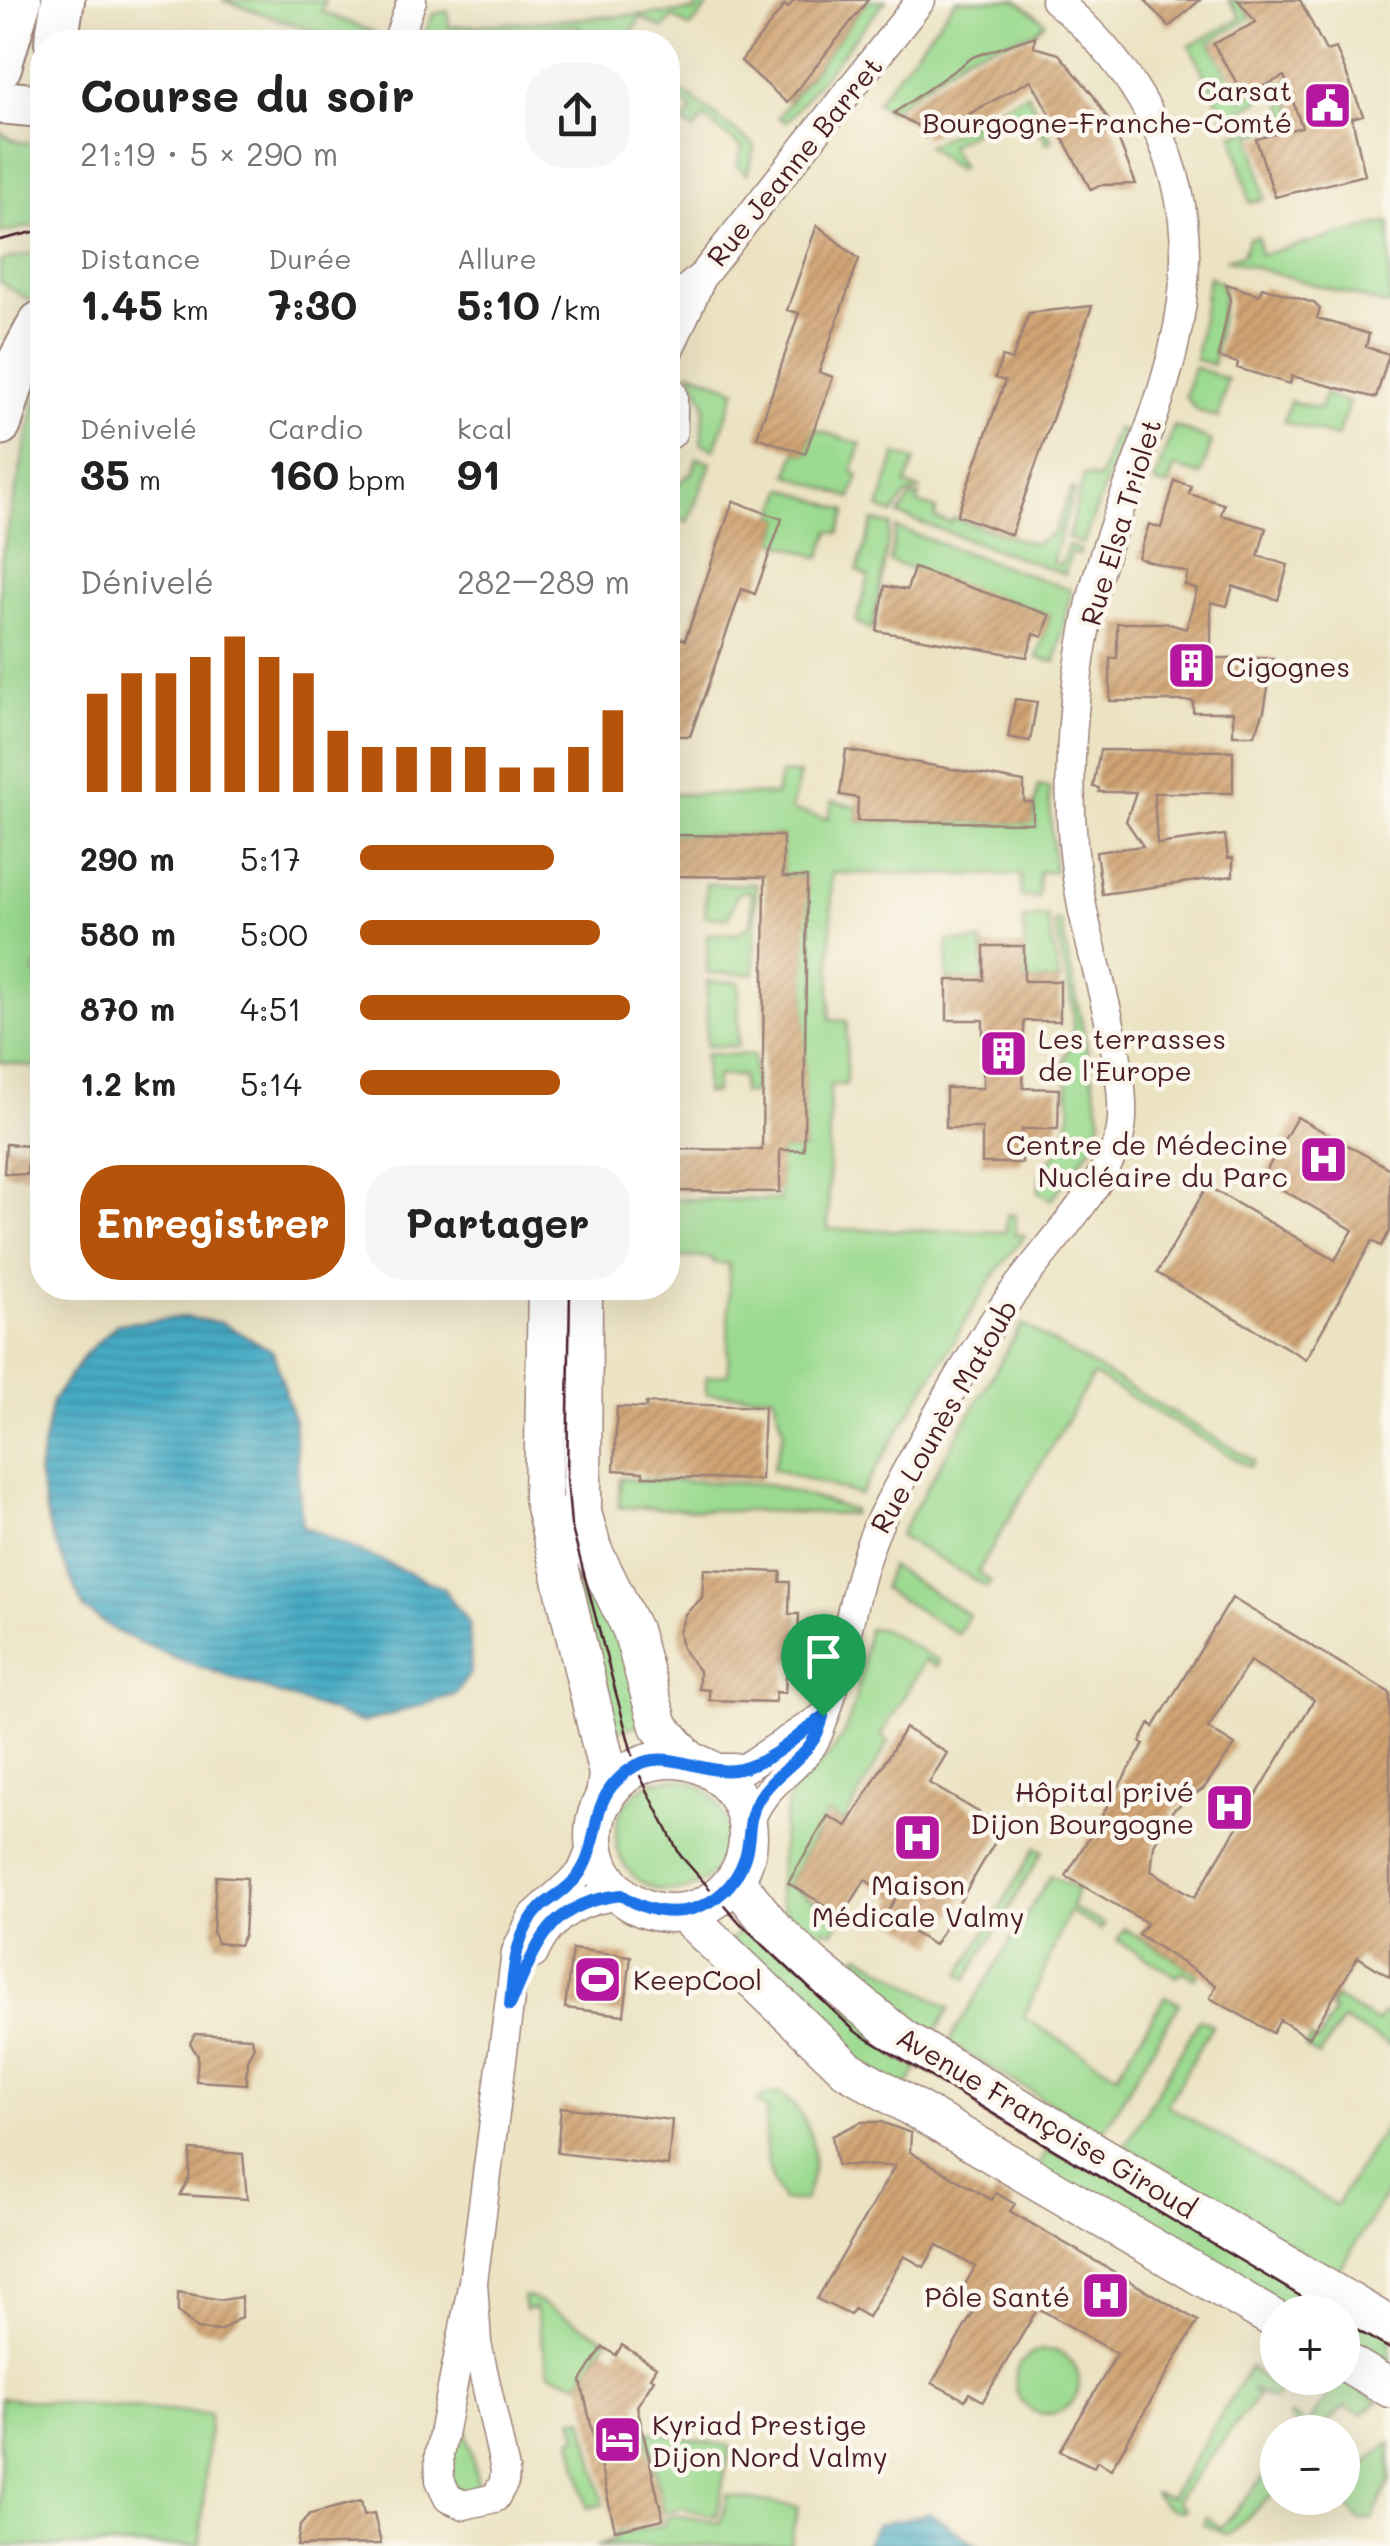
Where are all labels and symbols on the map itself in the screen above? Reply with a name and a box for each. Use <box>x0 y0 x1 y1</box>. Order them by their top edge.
street label: Rue Jeanne Barret <box>698 49 890 273</box>
place label: Carsat Bourgogne-Franche-Comté <box>922 72 1292 140</box>
public building icon: Carsat Bourgogne-Franche-Comté <box>1301 80 1353 132</box>
street label: Rue Elsa Triolet <box>1071 414 1169 630</box>
building icon: Cigognes <box>1165 640 1217 692</box>
place label: Cigognes <box>1226 648 1350 684</box>
place label: Les terrasses de l'Europe <box>1038 1020 1226 1088</box>
building icon: Les terrasses de l'Europe <box>977 1028 1029 1080</box>
place label: Centre de Médecine Nucléaire du Parc <box>1006 1126 1288 1194</box>
hospital icon: Centre de Médecine Nucléaire du Parc <box>1297 1134 1349 1186</box>
street label: Rue Lounès Matoub <box>861 1293 1025 1539</box>
pin <box>781 1614 866 1717</box>
place label: Hôpital privé Dijon Bourgogne <box>970 1773 1194 1841</box>
hospital icon: Hôpital privé Dijon Bourgogne <box>1203 1781 1255 1833</box>
hospital icon: Maison Médicale Valmy <box>892 1811 944 1863</box>
place label: Maison Médicale Valmy <box>812 1866 1024 1934</box>
sports icon: KeepCool <box>572 1953 624 2005</box>
place label: KeepCool <box>633 1961 762 1997</box>
street label: Avenue Françoise Giroud <box>891 2018 1203 2226</box>
hospital icon: Pôle Santé <box>1079 2270 1131 2322</box>
place label: Pôle Santé <box>925 2278 1070 2314</box>
place label: Kyriad Prestige Dijon Nord Valmy <box>652 2406 888 2474</box>
hotel icon: Kyriad Prestige Dijon Nord Valmy <box>591 2414 643 2466</box>

